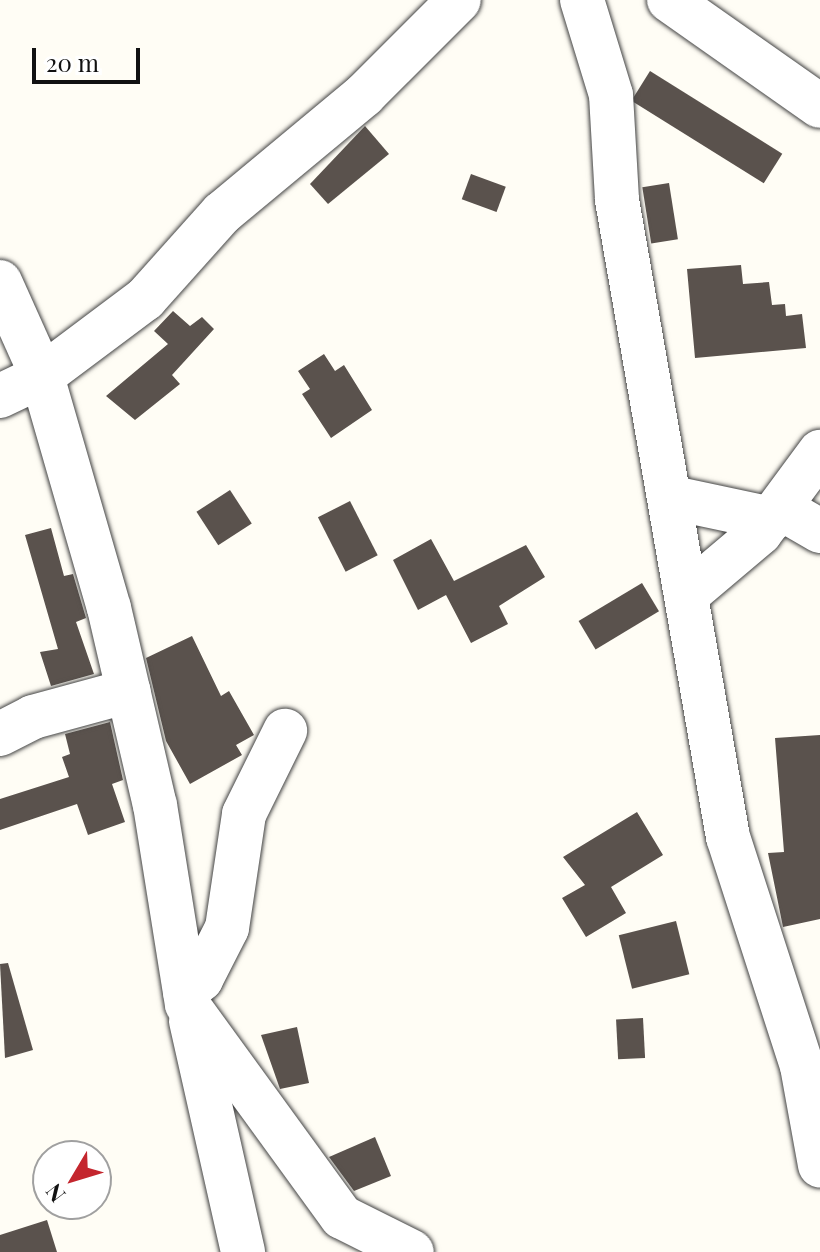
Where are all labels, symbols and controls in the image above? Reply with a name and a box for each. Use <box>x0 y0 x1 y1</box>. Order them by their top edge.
scale bar <box>36 32 144 82</box>
text: 20 m <box>46 46 99 78</box>
north arrow <box>32 1140 112 1220</box>
text: N <box>38 1178 71 1209</box>

